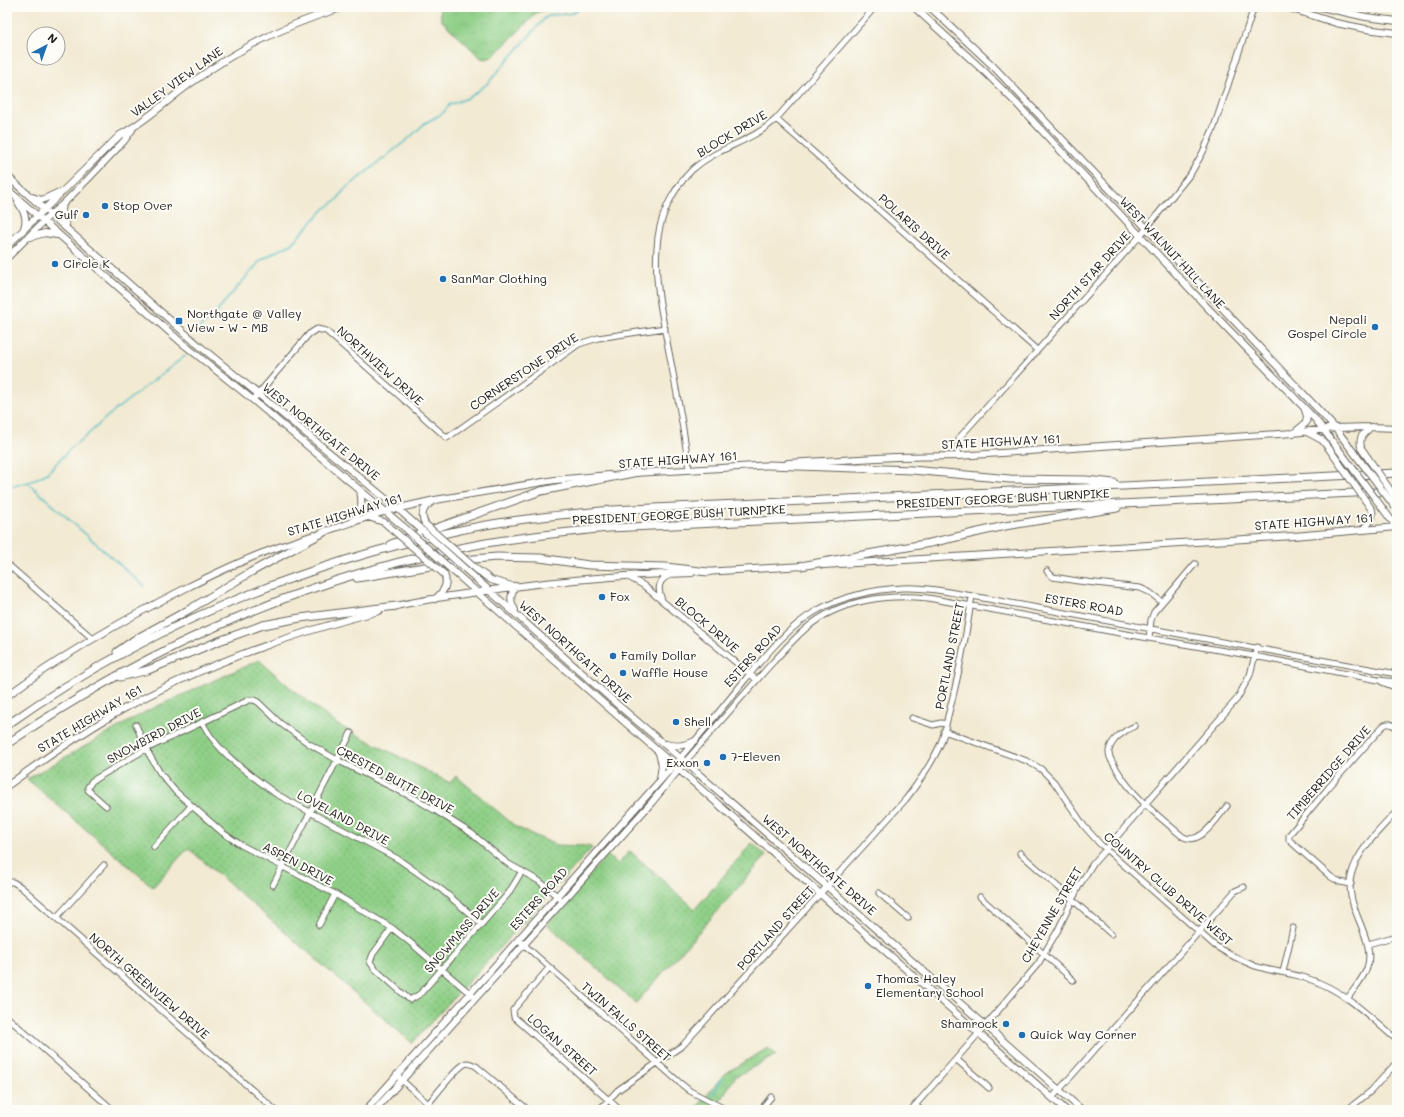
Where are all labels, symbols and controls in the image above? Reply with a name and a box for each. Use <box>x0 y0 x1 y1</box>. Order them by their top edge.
north arrow <box>26 26 66 66</box>
text: N <box>45 30 61 46</box>
street label: VALLEY VIEW LANE <box>127 42 226 120</box>
street label: BLOCK DRIVE <box>694 106 769 160</box>
street label: POLARIS DRIVE <box>876 190 954 263</box>
street label: WEST WALNUT HILL LANE <box>1116 193 1229 312</box>
place label: Stop Over <box>113 197 173 213</box>
marker: Stop Over <box>100 201 110 211</box>
place label: Gulf <box>55 206 78 222</box>
marker: Gulf <box>81 210 91 220</box>
street label: NORTH STAR DRIVE <box>1045 227 1133 323</box>
place label: Circle K <box>63 255 111 271</box>
marker: Circle K <box>50 259 60 269</box>
place label: SanMar Clothing <box>451 270 547 286</box>
marker: SanMar Clothing <box>438 274 448 284</box>
place label: Northgate @ Valley View - W - MB <box>187 305 301 335</box>
place label: Nepali Gospel Circle <box>1288 311 1367 341</box>
marker: Northgate @ Valley View - W - MB <box>174 316 184 326</box>
street label: NORTHVIEW DRIVE <box>334 322 427 409</box>
marker: Nepali Gospel Circle <box>1370 322 1380 332</box>
street label: CORNERSTONE DRIVE <box>466 329 581 413</box>
street label: WEST NORTHGATE DRIVE <box>260 379 384 484</box>
street label: STATE HIGHWAY 161 <box>941 430 1061 452</box>
street label: STATE HIGHWAY 161 <box>618 447 738 471</box>
street label: PRESIDENT GEORGE BUSH TURNPIKE <box>896 484 1110 512</box>
street label: STATE HIGHWAY 161 <box>286 489 404 539</box>
street label: PRESIDENT GEORGE BUSH TURNPIKE <box>572 500 786 528</box>
street label: STATE HIGHWAY 161 <box>1254 509 1374 533</box>
place label: Fox <box>610 588 630 604</box>
street label: ESTERS ROAD <box>1044 589 1125 619</box>
marker: Fox <box>597 592 607 602</box>
street label: BLOCK DRIVE <box>672 593 743 656</box>
street label: WEST NORTHGATE DRIVE <box>516 596 635 706</box>
street label: PORTLAND STREET <box>931 601 967 711</box>
street label: ESTERS ROAD <box>720 621 785 690</box>
place label: Family Dollar <box>621 647 696 663</box>
marker: Family Dollar <box>608 651 618 661</box>
place label: Waffle House <box>631 664 708 680</box>
marker: Waffle House <box>618 668 628 678</box>
street label: STATE HIGHWAY 161 <box>34 681 145 756</box>
street label: SNOWBIRD DRIVE <box>104 704 203 767</box>
place label: Shell <box>684 713 711 729</box>
marker: Shell <box>671 717 681 727</box>
street label: TIMBERRIDGE DRIVE <box>1283 722 1374 823</box>
street label: CRESTED BUTTE DRIVE <box>334 741 457 817</box>
place label: 7-Eleven <box>731 748 780 764</box>
marker: 7-Eleven <box>718 752 728 762</box>
place label: Exxon <box>666 754 699 770</box>
marker: Exxon <box>702 758 712 768</box>
street label: LOVELAND DRIVE <box>295 786 392 848</box>
street label: WEST NORTHGATE DRIVE <box>759 810 880 918</box>
street label: COUNTRY CLUB DRIVE WEST <box>1101 828 1237 949</box>
street label: ASPEN DRIVE <box>260 838 337 888</box>
street label: CHEYENNE STREET <box>1017 863 1085 966</box>
street label: ESTERS ROAD <box>506 864 571 933</box>
street label: PORTLAND STREET <box>733 881 818 973</box>
street label: SNOWMASS DRIVE <box>420 885 502 976</box>
street label: NORTH GREENVIEW DRIVE <box>86 929 213 1042</box>
place label: Thomas Haley Elementary School <box>876 970 984 1000</box>
street label: TWIN FALLS STREET <box>579 978 675 1065</box>
marker: Thomas Haley Elementary School <box>863 981 873 991</box>
street label: LOGAN STREET <box>524 1010 601 1079</box>
place label: Shamrock <box>941 1015 998 1031</box>
marker: Shamrock <box>1001 1019 1011 1029</box>
place label: Quick Way Corner <box>1030 1026 1137 1042</box>
marker: Quick Way Corner <box>1017 1030 1027 1040</box>

